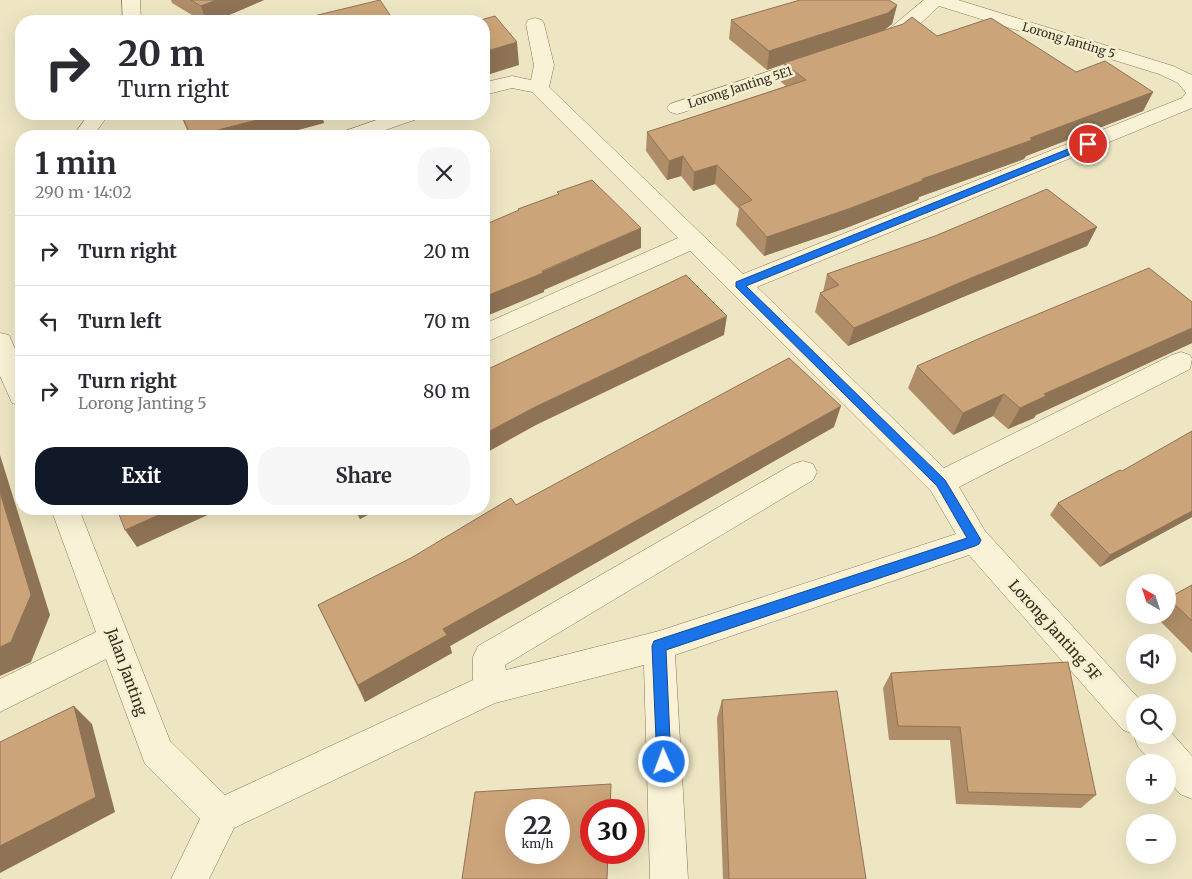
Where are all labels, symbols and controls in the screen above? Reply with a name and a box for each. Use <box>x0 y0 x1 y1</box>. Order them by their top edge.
street label: Lorong Janting 5 <box>1021 19 1117 61</box>
text: 20 m <box>118 32 205 76</box>
icon: right <box>35 35 100 100</box>
street label: Lorong Janting 5E1 <box>686 63 795 111</box>
text: Turn right <box>118 75 229 103</box>
pin <box>1067 123 1109 165</box>
icon: arrive <box>1074 130 1102 158</box>
text: 1 min <box>35 144 117 182</box>
button: close <box>418 147 470 199</box>
text: 290 m · 14:02 <box>35 182 132 202</box>
icon: right <box>35 237 63 265</box>
text: Turn right <box>78 239 177 263</box>
text: 20 m <box>423 239 470 263</box>
icon: left <box>35 307 63 335</box>
text: Turn left <box>78 309 162 333</box>
text: 70 m <box>424 309 470 333</box>
text: Turn right <box>78 369 177 393</box>
icon: right <box>35 377 63 405</box>
text: 80 m <box>423 379 470 403</box>
text: Lorong Janting 5 <box>78 393 207 413</box>
button: Exit <box>35 447 248 505</box>
button: Share <box>258 447 470 505</box>
north arrow <box>1126 574 1176 624</box>
map controls <box>1126 574 1176 864</box>
street label: Lorong Janting 5F <box>1005 576 1105 684</box>
street label: Jalan Janting <box>102 625 152 718</box>
button: sound <box>1126 634 1176 684</box>
button: search <box>1126 694 1176 744</box>
position arrow <box>637 735 689 787</box>
button: + <box>1126 754 1176 804</box>
speed limit sign: 30 <box>580 799 645 864</box>
text: 22 <box>523 809 552 841</box>
button: − <box>1126 814 1176 864</box>
text: km/h <box>522 836 553 851</box>

